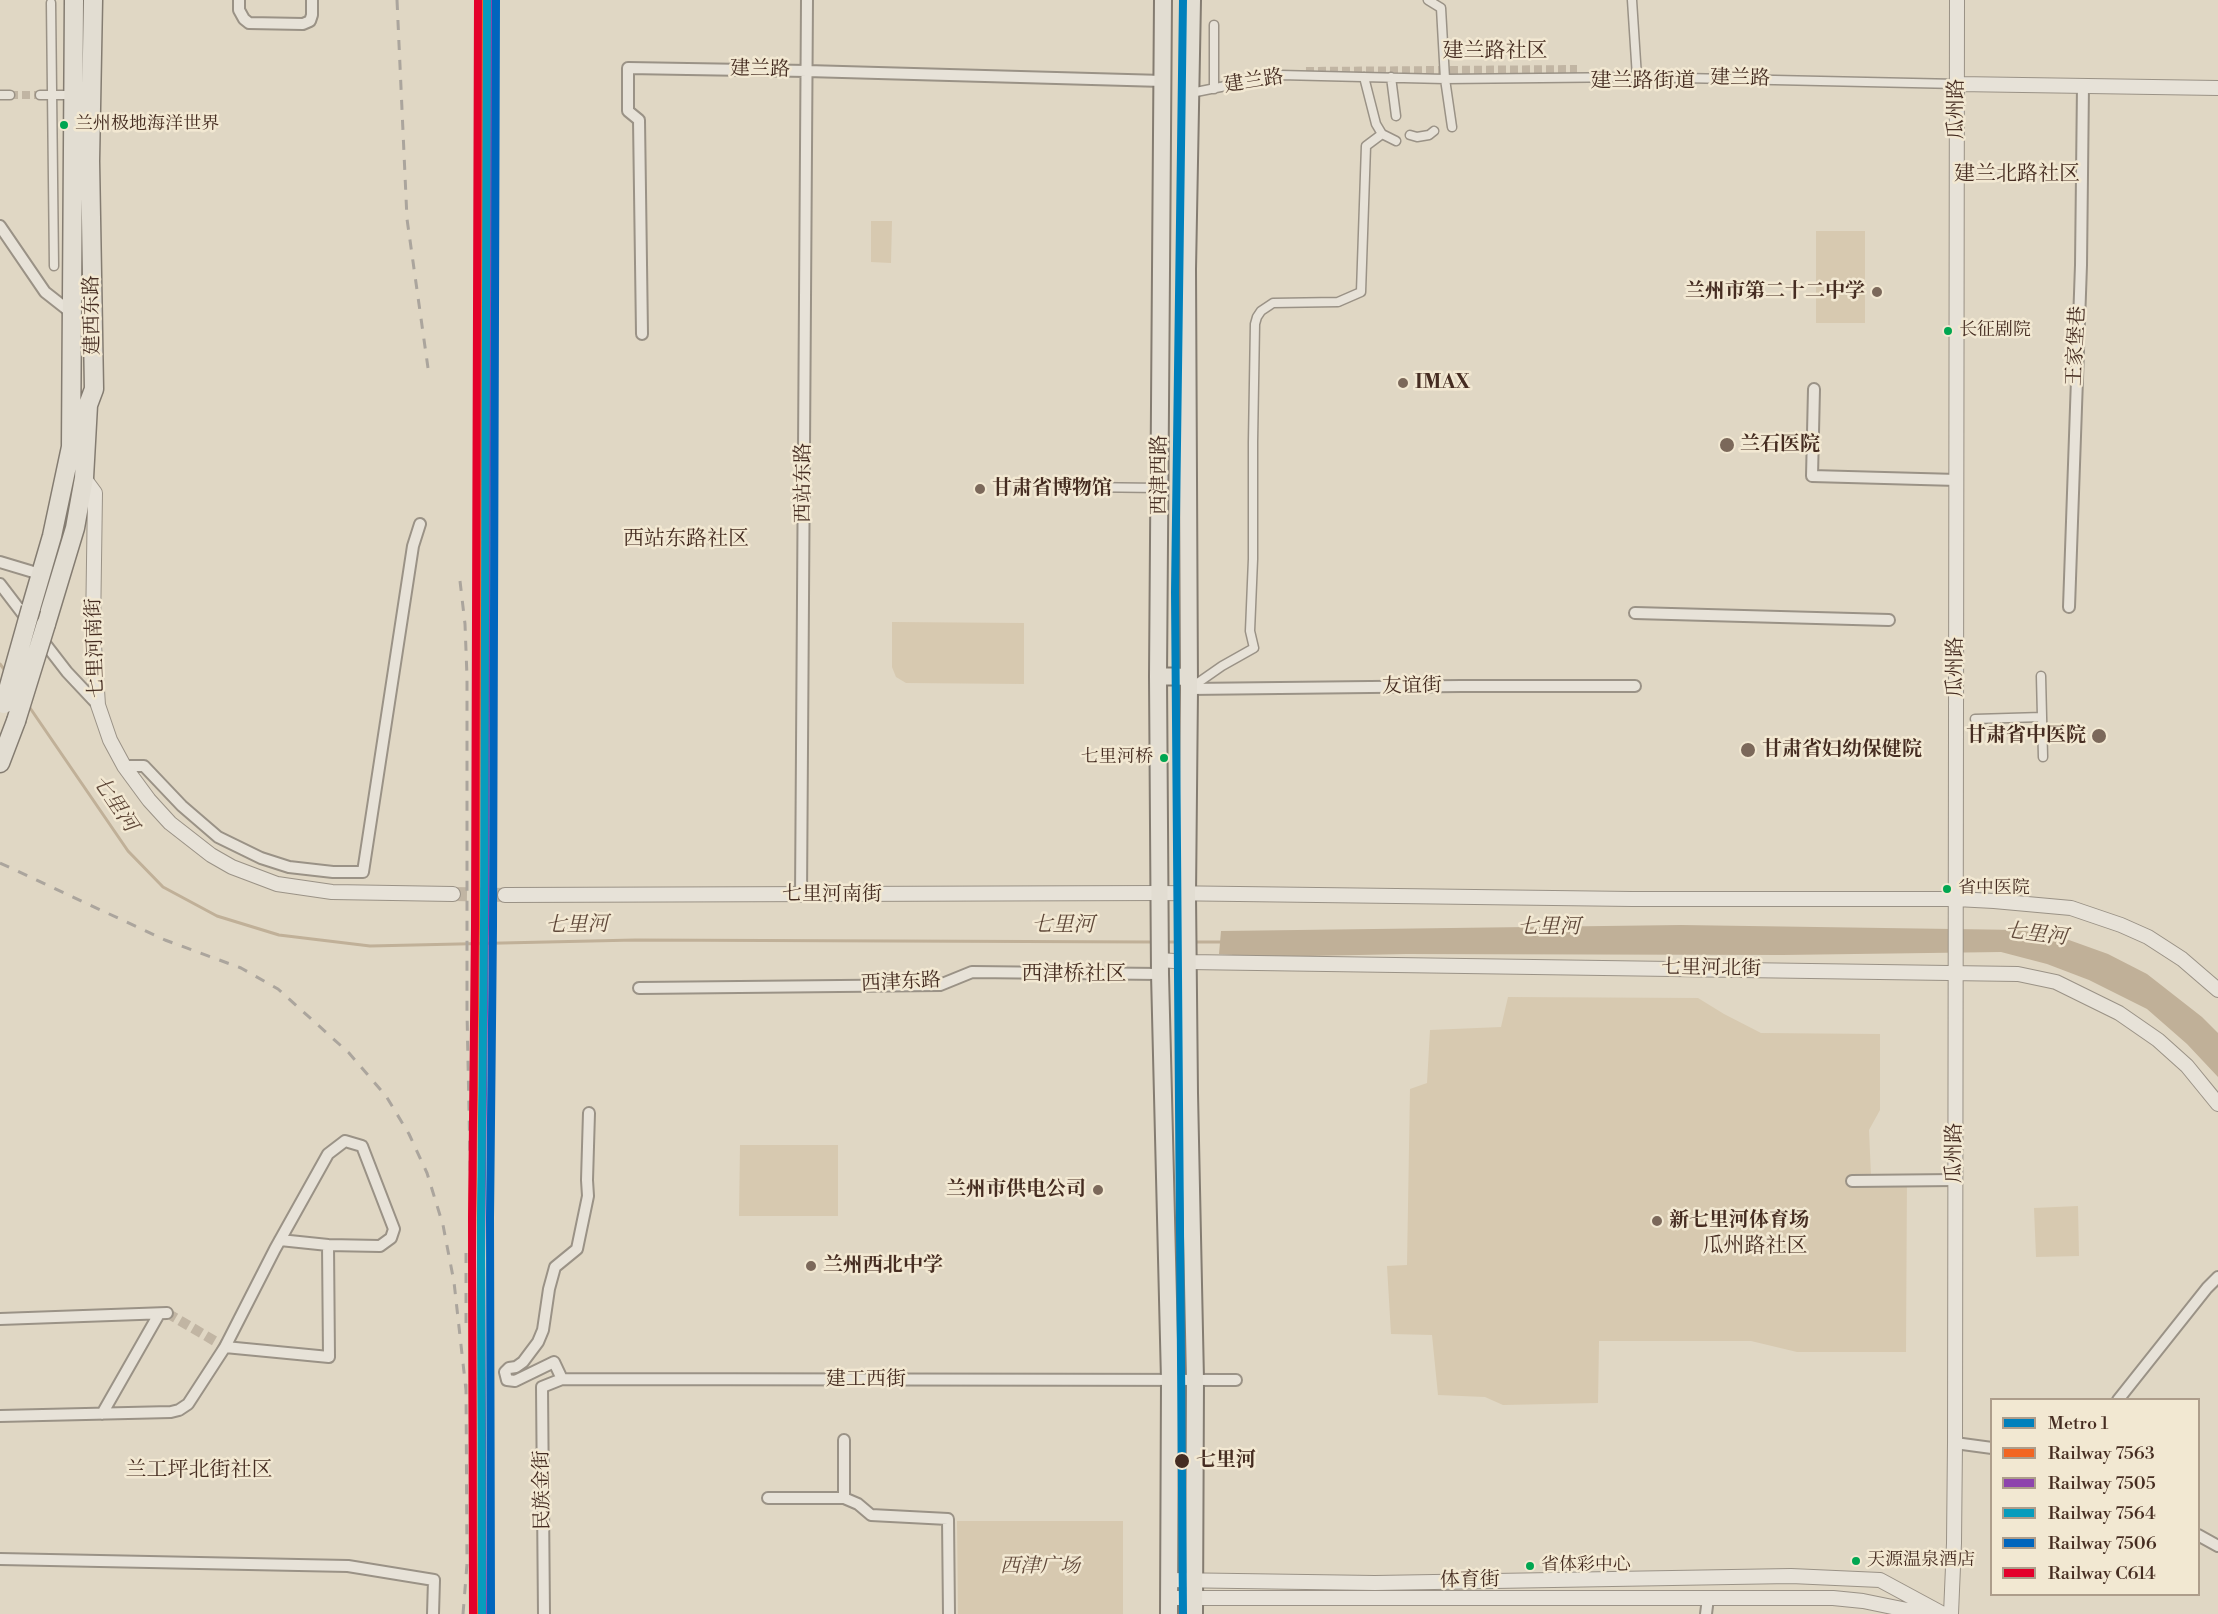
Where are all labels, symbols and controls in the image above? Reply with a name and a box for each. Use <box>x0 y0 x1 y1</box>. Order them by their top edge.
district label: 建兰路社区 <box>1443 39 1547 65</box>
street label: 建兰路 <box>730 57 790 83</box>
street label: 建兰路 <box>1222 65 1286 99</box>
street label: 建兰路 <box>1710 66 1770 92</box>
district label: 建兰路街道 <box>1591 69 1695 95</box>
street label: 瓜州路 <box>1945 79 1969 139</box>
place label: 兰州极地海洋世界 <box>75 114 219 136</box>
marker: 兰州极地海洋世界 <box>58 119 70 131</box>
district label: 建兰北路社区 <box>1954 162 2080 188</box>
street label: 建西东路 <box>80 275 106 355</box>
place label: 兰州市第二十二中学 <box>1685 280 1865 304</box>
marker: 兰州市第二十二中学 <box>1870 285 1884 299</box>
street label: 王家堡巷 <box>2063 305 2091 387</box>
place label: 长征剧院 <box>1959 320 2031 342</box>
marker: 长征剧院 <box>1942 325 1954 337</box>
place label: IMAX <box>1415 371 1470 395</box>
marker: IMAX <box>1396 376 1410 390</box>
place label: 兰石医院 <box>1740 433 1820 457</box>
street label: 西津西路 <box>1148 435 1172 515</box>
marker: 兰石医院 <box>1718 436 1736 454</box>
street label: 西站东路 <box>792 443 816 523</box>
place label: 甘肃省博物馆 <box>992 477 1112 501</box>
marker: 甘肃省博物馆 <box>973 482 987 496</box>
district label: 西站东路社区 <box>623 527 749 553</box>
street label: 七里河南街 <box>82 598 110 698</box>
street label: 瓜州路 <box>1944 637 1968 697</box>
street label: 友谊街 <box>1382 674 1442 700</box>
place label: 甘肃省中医院 <box>1966 724 2086 748</box>
marker: 甘肃省中医院 <box>2090 727 2108 745</box>
place label: 甘肃省妇幼保健院 <box>1762 738 1922 762</box>
marker: 甘肃省妇幼保健院 <box>1739 741 1757 759</box>
place label: 七里河桥 <box>1081 747 1153 769</box>
marker: 七里河桥 <box>1158 752 1170 764</box>
water label: 七里河 <box>86 771 142 837</box>
place label: 省中医院 <box>1958 878 2030 900</box>
street label: 七里河南街 <box>782 883 882 907</box>
marker: 省中医院 <box>1941 883 1953 895</box>
water label: 七里河 <box>545 913 609 939</box>
water label: 七里河 <box>1032 913 1094 939</box>
water label: 七里河 <box>1518 915 1580 941</box>
water label: 七里河 <box>2003 919 2069 951</box>
street label: 七里河北街 <box>1661 956 1761 982</box>
district label: 西津桥社区 <box>1022 962 1126 988</box>
street label: 西津东路 <box>860 969 942 997</box>
street label: 瓜州路 <box>1943 1123 1967 1183</box>
place label: 兰州市供电公司 <box>946 1178 1086 1202</box>
marker: 兰州市供电公司 <box>1091 1183 1105 1197</box>
place label: 新七里河体育场 <box>1669 1209 1809 1233</box>
marker: 新七里河体育场 <box>1650 1214 1664 1228</box>
district label: 瓜州路社区 <box>1703 1234 1807 1260</box>
place label: 兰州西北中学 <box>823 1254 943 1278</box>
marker: 兰州西北中学 <box>804 1259 818 1273</box>
street label: 建工西街 <box>826 1368 906 1392</box>
legend <box>1990 1398 2200 1596</box>
text: Metro 1 <box>2048 1412 2109 1435</box>
text: Railway 7563 <box>2048 1442 2155 1465</box>
place label: 七里河 <box>1196 1449 1256 1473</box>
street label: 民族金街 <box>530 1450 556 1530</box>
marker: 七里河 <box>1173 1452 1191 1470</box>
district label: 兰工坪北街社区 <box>126 1458 272 1484</box>
text: Railway 7505 <box>2048 1472 2156 1495</box>
text: Railway 7564 <box>2048 1502 2156 1525</box>
text: Railway 7506 <box>2048 1532 2157 1555</box>
place label: 天源温泉酒店 <box>1867 1550 1975 1572</box>
park label: 西津广场 <box>1000 1555 1080 1579</box>
place label: 省体彩中心 <box>1541 1555 1631 1577</box>
marker: 天源温泉酒店 <box>1850 1555 1862 1567</box>
marker: 省体彩中心 <box>1524 1560 1536 1572</box>
text: Railway C614 <box>2048 1562 2156 1585</box>
street label: 体育街 <box>1440 1568 1500 1594</box>

